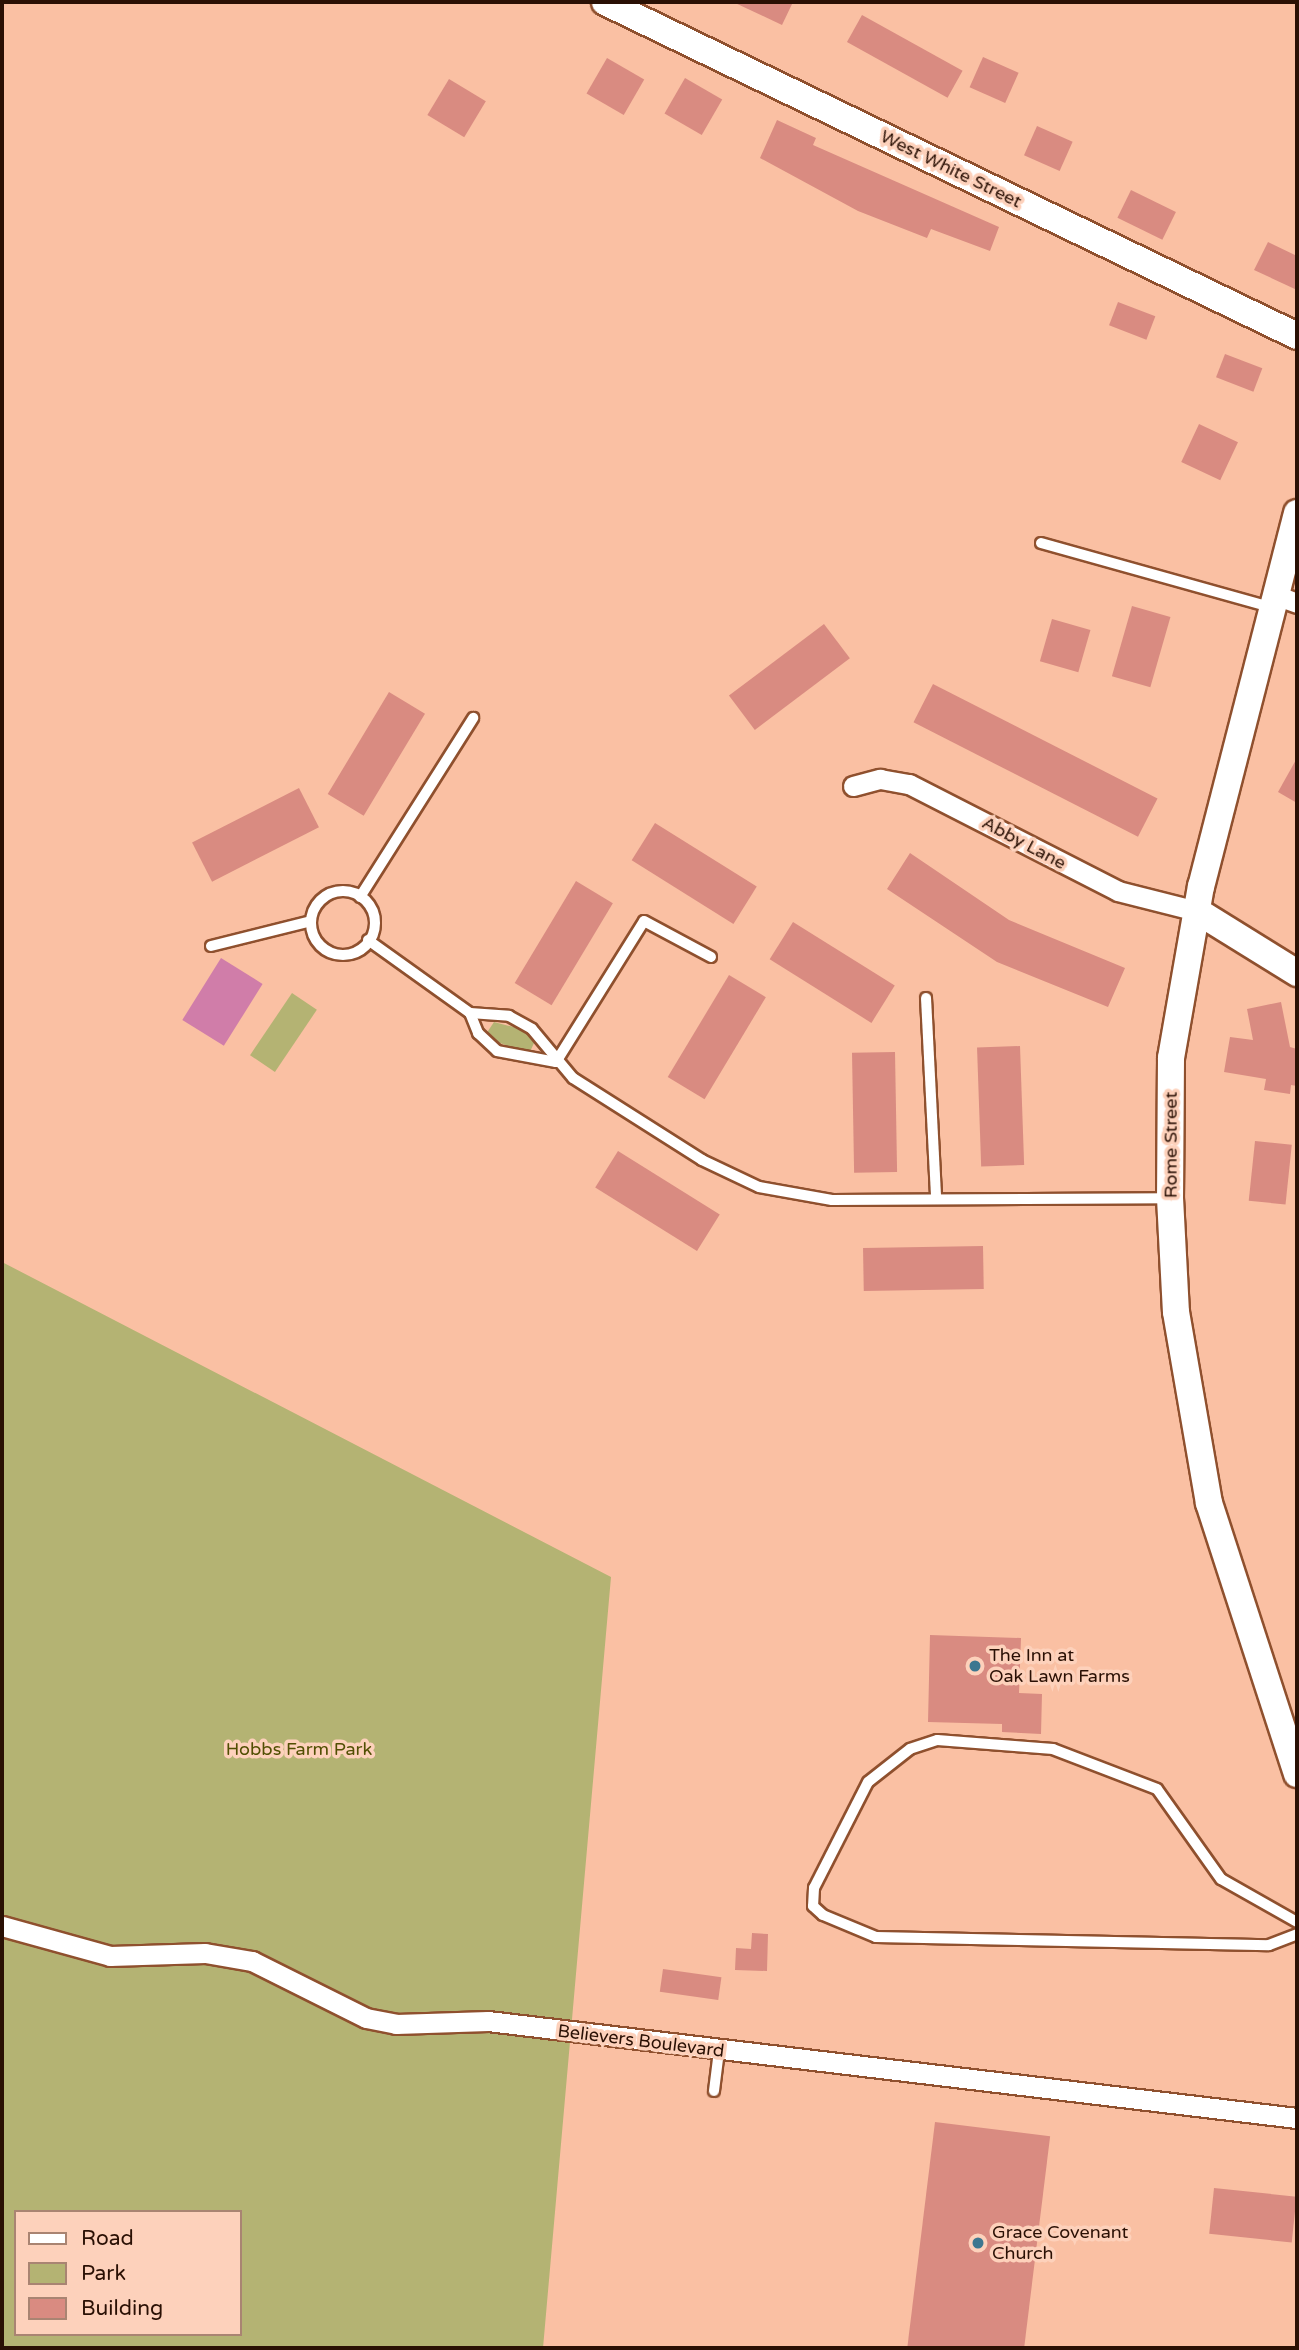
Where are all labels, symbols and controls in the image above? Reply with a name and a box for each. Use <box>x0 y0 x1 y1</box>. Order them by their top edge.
street label: West White Street <box>877 125 1025 213</box>
street label: Abby Lane <box>978 812 1070 874</box>
street label: Rome Street <box>1160 1092 1182 1198</box>
place label: The Inn at Oak Lawn Farms <box>989 1645 1130 1688</box>
marker: The Inn at Oak Lawn Farms <box>967 1658 983 1674</box>
park label: Hobbs Farm Park <box>226 1738 372 1760</box>
street label: Believers Boulevard <box>556 2020 726 2062</box>
legend <box>14 2210 242 2336</box>
place label: Grace Covenant Church <box>992 2222 1128 2264</box>
text: Road <box>81 2226 134 2251</box>
marker: Grace Covenant Church <box>970 2235 986 2251</box>
text: Park <box>81 2261 126 2286</box>
text: Building <box>81 2296 163 2321</box>

